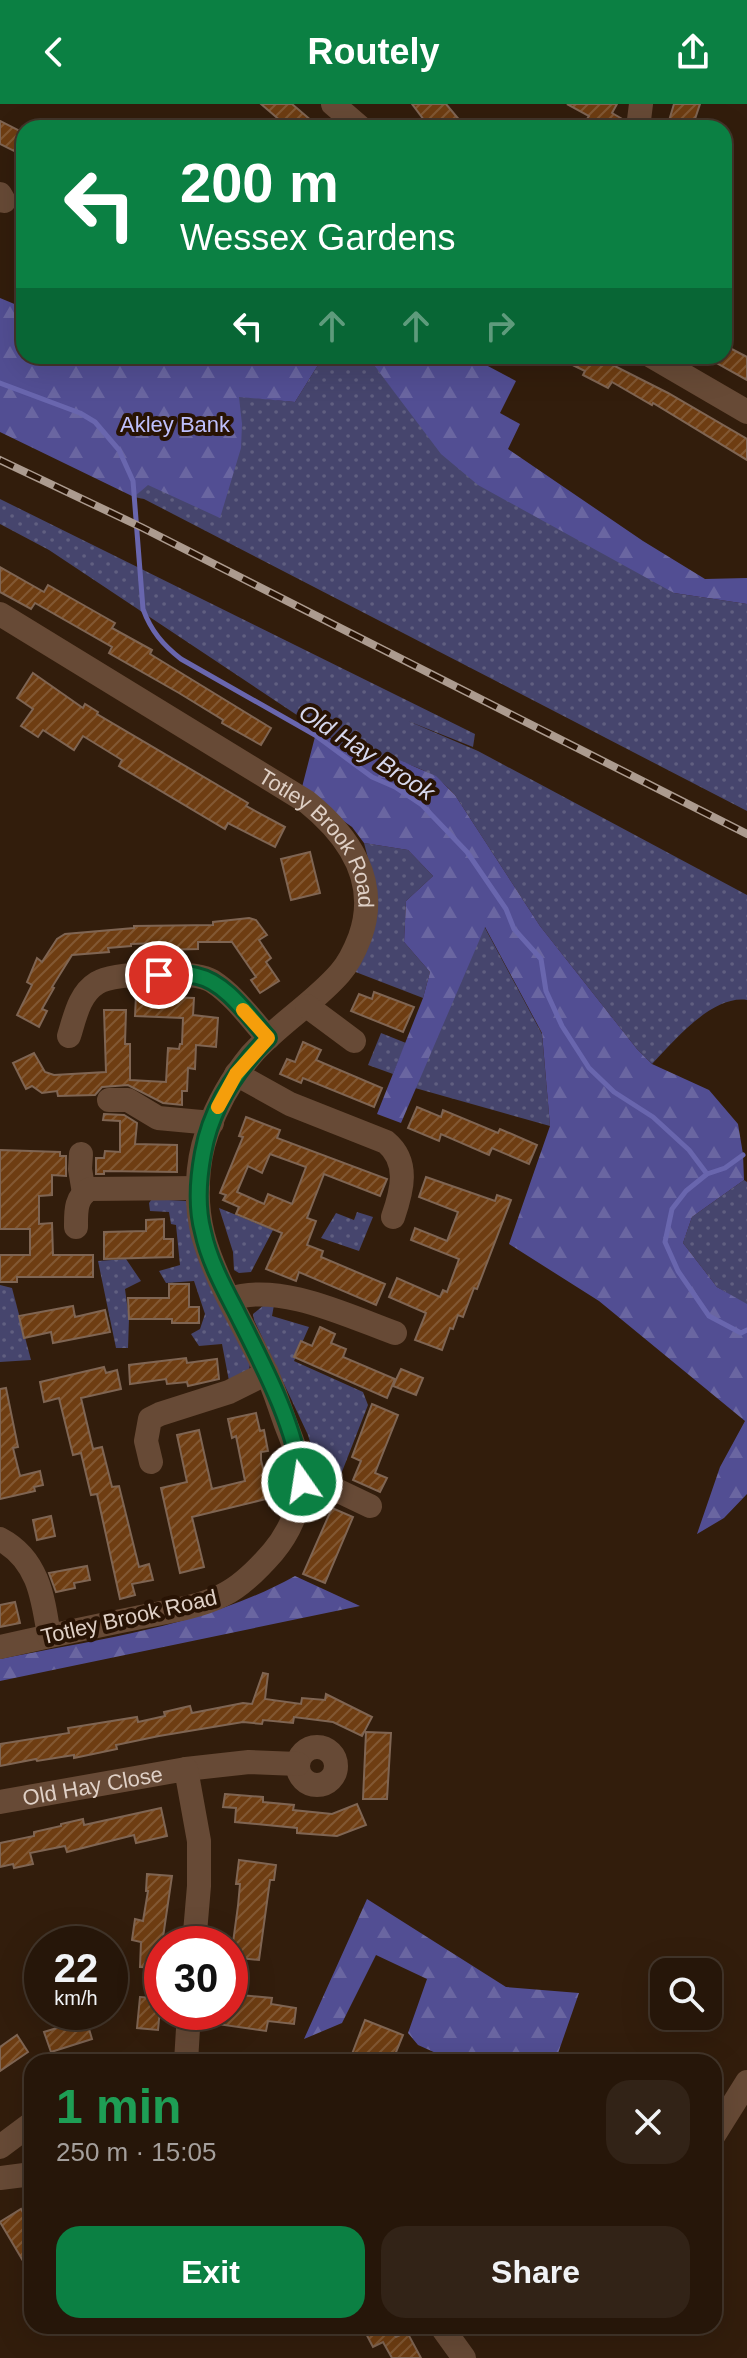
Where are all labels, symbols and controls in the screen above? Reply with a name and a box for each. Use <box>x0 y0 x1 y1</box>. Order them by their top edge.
icon: back <box>32 30 76 74</box>
icon: share <box>671 30 715 74</box>
text: Routely <box>307 31 440 72</box>
text: 200 m <box>180 151 339 214</box>
icon: left <box>48 152 152 256</box>
text: Wessex Gardens <box>180 217 455 258</box>
icon: left <box>226 304 270 348</box>
icon: ahead <box>310 304 354 348</box>
icon: ahead <box>394 304 438 348</box>
icon: right <box>478 304 522 348</box>
park label: Akley Bank <box>120 412 231 437</box>
water label: Old Hay Brook <box>294 698 441 807</box>
street label: Totley Brook Road <box>254 763 379 908</box>
pin <box>125 941 193 1009</box>
icon: arrive <box>137 953 181 997</box>
position arrow <box>260 1440 344 1524</box>
street label: Totley Brook Road <box>39 1585 219 1649</box>
street label: Old Hay Close <box>20 1761 165 1810</box>
speed limit sign: 30 <box>144 1926 248 2030</box>
text: 22 <box>54 1946 98 1990</box>
map controls <box>650 1958 722 2030</box>
button: search <box>650 1958 722 2030</box>
text: km/h <box>54 1987 98 2009</box>
text: 1 min <box>56 2080 181 2133</box>
button: close <box>606 2080 690 2164</box>
text: 250 m · 15:05 <box>56 2137 216 2167</box>
button: Exit <box>56 2226 365 2318</box>
button: Share <box>381 2226 690 2318</box>

